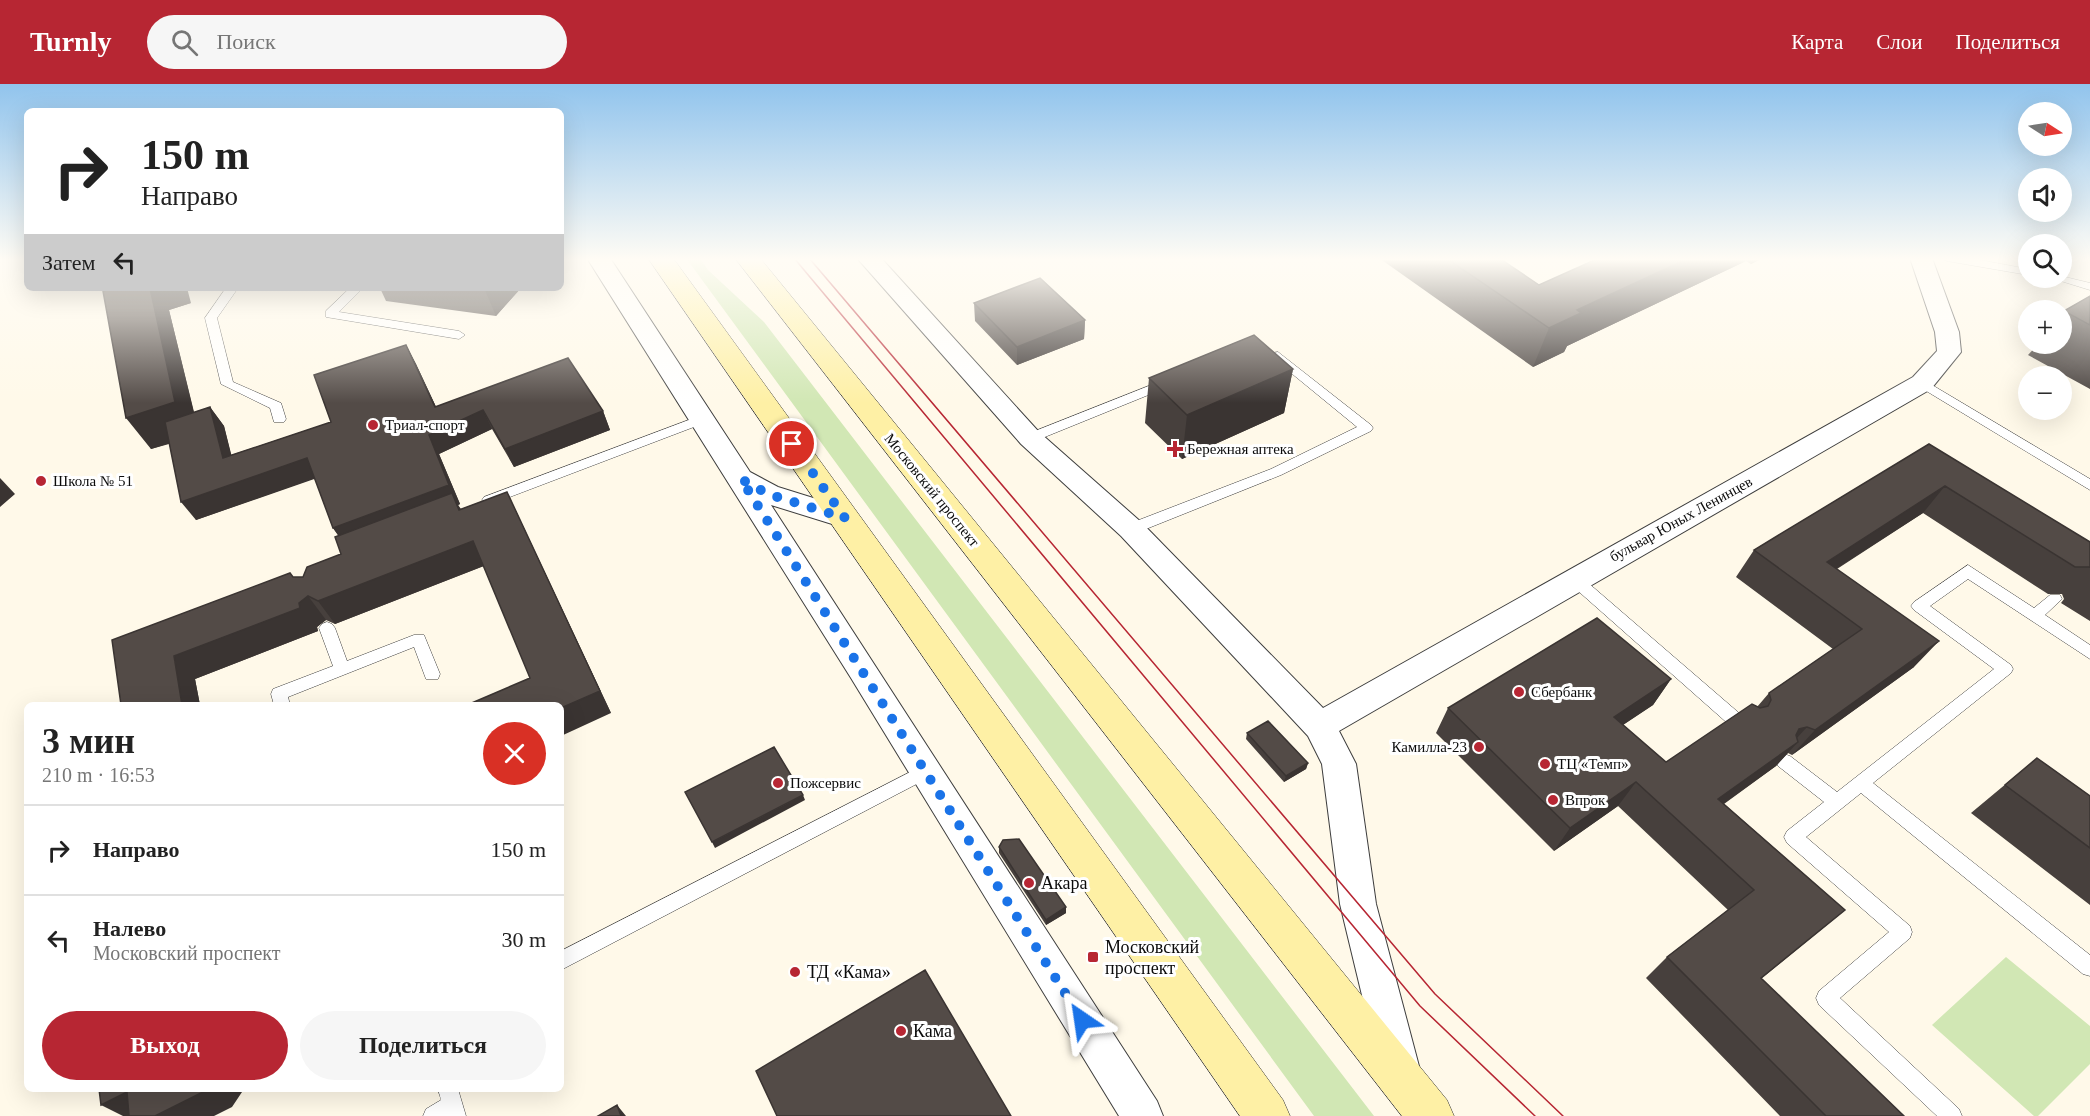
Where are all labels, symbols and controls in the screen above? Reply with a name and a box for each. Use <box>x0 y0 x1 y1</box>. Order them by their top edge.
search box <box>147 15 567 69</box>
text: Turnly <box>30 26 111 57</box>
icon: search <box>168 26 201 59</box>
text: Поиск <box>216 29 276 54</box>
text: Карта <box>1791 30 1843 54</box>
text: Слои <box>1876 30 1922 54</box>
text: Поделиться <box>1955 30 2060 54</box>
north arrow <box>2018 102 2072 156</box>
map controls <box>2018 102 2072 420</box>
icon: right <box>42 132 120 210</box>
text: 150 m <box>141 132 250 178</box>
button: sound <box>2018 168 2072 222</box>
text: Направо <box>141 181 238 211</box>
button: search <box>2018 234 2072 288</box>
icon: left <box>108 246 141 279</box>
text: Затем <box>42 250 96 275</box>
button: + <box>2018 300 2072 354</box>
button: − <box>2018 366 2072 420</box>
place label: Триал-спорт <box>385 417 465 433</box>
marker: Триал-спорт <box>366 418 380 432</box>
pin <box>766 418 817 469</box>
icon: arrive <box>775 427 808 460</box>
street label: Московский проспект <box>882 430 983 550</box>
place label: Бережная аптека <box>1187 441 1294 457</box>
marker: Бережная аптека <box>1168 442 1182 456</box>
place label: Школа № 51 <box>53 473 133 489</box>
street label: бульвар Юных Ленинцев <box>1607 473 1755 565</box>
marker: Школа № 51 <box>34 474 48 488</box>
place label: Сбербанк <box>1531 684 1593 700</box>
marker: Сбербанк <box>1512 685 1526 699</box>
text: 3 мин <box>42 721 135 761</box>
button: close <box>483 722 546 785</box>
place label: Камилла-23 <box>1391 739 1467 755</box>
marker: Камилла-23 <box>1472 740 1486 754</box>
place label: ТЦ «Темп» <box>1557 756 1629 772</box>
marker: ТЦ «Темп» <box>1538 757 1552 771</box>
text: 210 m · 16:53 <box>42 764 155 786</box>
place label: Пожсервис <box>790 775 861 791</box>
marker: Пожсервис <box>771 776 785 790</box>
place label: Впрок <box>1565 792 1606 808</box>
marker: Впрок <box>1546 793 1560 807</box>
icon: right <box>42 834 75 867</box>
text: Направо <box>93 837 179 862</box>
text: 150 m <box>490 837 546 862</box>
place label: Акара <box>1041 873 1087 893</box>
marker: Акара <box>1022 876 1036 890</box>
text: Налево <box>93 916 166 941</box>
icon: left <box>42 924 75 957</box>
text: 30 m <box>501 927 546 952</box>
place label: Московский проспект <box>1105 937 1200 978</box>
text: Московский проспект <box>93 942 281 964</box>
marker: Московский проспект <box>1086 950 1100 964</box>
place label: ТД «Кама» <box>807 962 891 982</box>
marker: ТД «Кама» <box>788 965 802 979</box>
position arrow <box>1050 988 1114 1052</box>
button: Выход <box>42 1011 288 1080</box>
button: Поделиться <box>300 1011 546 1080</box>
place label: Кама <box>913 1021 952 1041</box>
marker: Кама <box>894 1024 908 1038</box>

